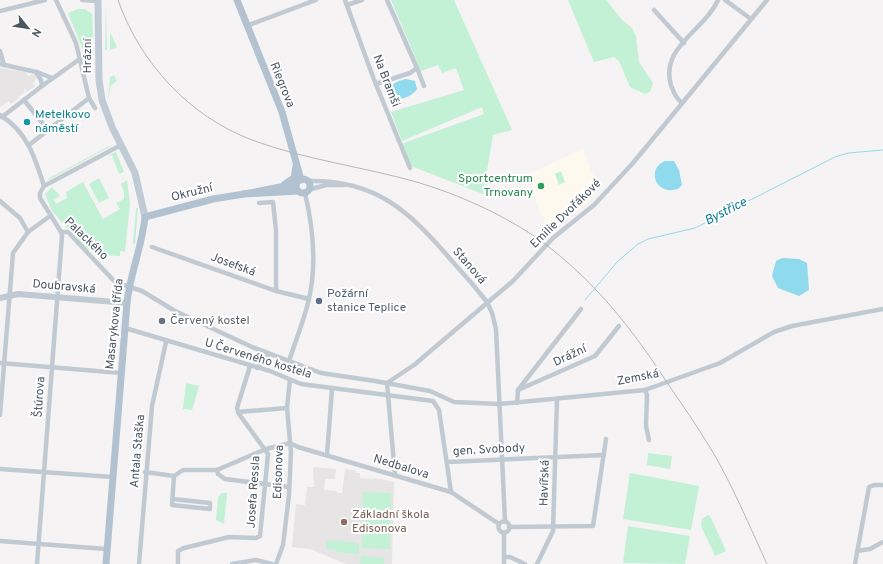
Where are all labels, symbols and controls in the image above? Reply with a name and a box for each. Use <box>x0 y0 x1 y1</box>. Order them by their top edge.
north arrow <box>8 8 48 48</box>
text: N <box>28 26 44 39</box>
street label: Hrázní <box>80 37 96 74</box>
street label: Na Bramši <box>369 53 403 109</box>
street label: Riegrova <box>266 60 298 110</box>
place label: Metelkovo náměstí <box>35 107 91 137</box>
marker: Metelkovo náměstí <box>22 117 32 127</box>
place label: Sportcentrum Trnovany <box>458 171 533 201</box>
street label: Emilie Dvořákové <box>527 176 605 252</box>
street label: Okružní <box>169 180 215 206</box>
marker: Sportcentrum Trnovany <box>536 181 546 191</box>
water label: Bystřice <box>702 194 750 229</box>
street label: Palackého <box>61 214 112 264</box>
street label: Stanová <box>449 244 489 288</box>
street label: Josefská <box>208 249 258 281</box>
street label: Doubravská <box>32 276 96 298</box>
street label: Masarykova třída <box>102 278 128 370</box>
place label: Požární stanice Teplice <box>327 286 406 316</box>
marker: Požární stanice Teplice <box>314 296 324 306</box>
place label: Červený kostel <box>170 313 250 329</box>
marker: Červený kostel <box>157 316 167 326</box>
street label: U Červeného kostela <box>202 335 314 383</box>
street label: Drážní <box>551 341 590 371</box>
street label: Zemská <box>616 366 660 390</box>
street label: Štúrova <box>31 376 49 418</box>
street label: Antala Staška <box>127 414 149 488</box>
street label: gen. Svobody <box>452 440 526 460</box>
street label: Edisonova <box>270 444 288 500</box>
street label: Nedbalova <box>371 451 431 483</box>
street label: Josefa Ressla <box>243 455 265 529</box>
street label: Havířská <box>536 460 554 506</box>
place label: Základní škola Edisonova <box>352 507 429 537</box>
marker: Základní škola Edisonova <box>339 517 349 527</box>

